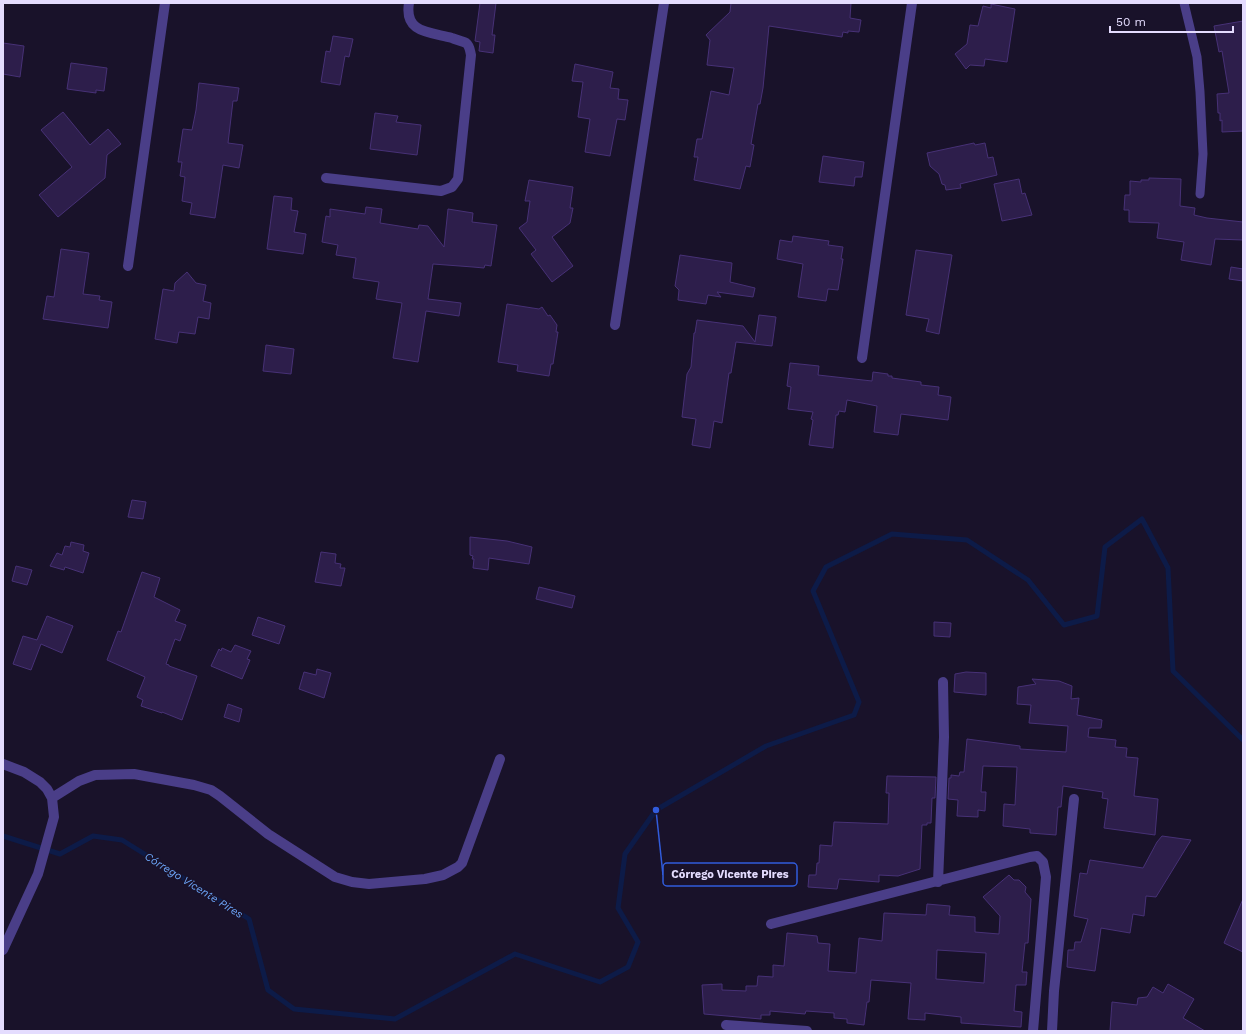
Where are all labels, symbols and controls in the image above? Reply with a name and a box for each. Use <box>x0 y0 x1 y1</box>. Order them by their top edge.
scale bar <box>1110 8 1233 34</box>
text: 50 m <box>1116 15 1146 29</box>
water label: Córrego Vicente Pires <box>142 850 246 921</box>
callout: Córrego Vicente Pires <box>663 863 797 886</box>
text: Córrego Vicente Pires <box>671 868 789 881</box>

